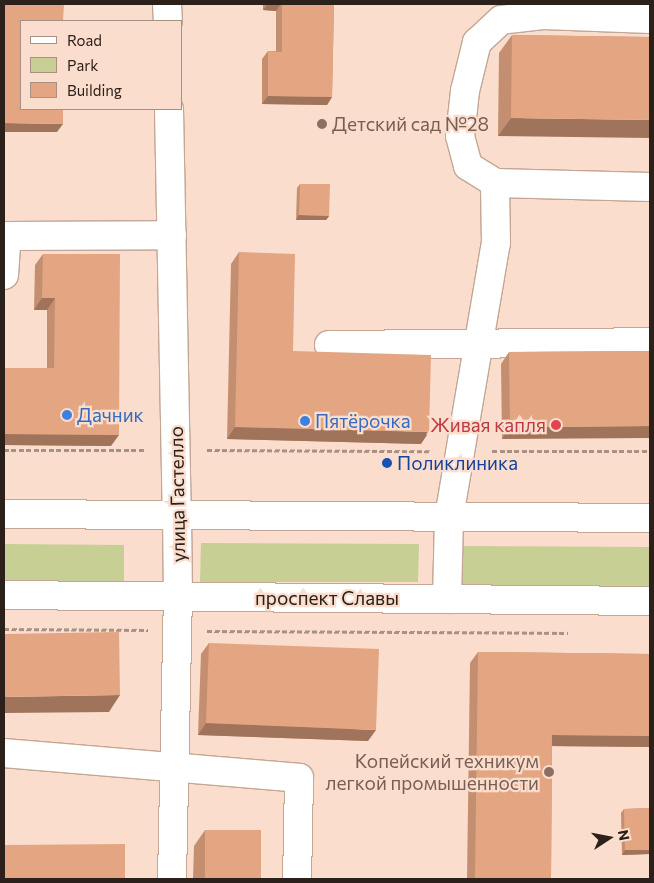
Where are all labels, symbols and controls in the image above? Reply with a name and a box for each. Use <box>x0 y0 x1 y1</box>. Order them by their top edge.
legend <box>20 20 182 110</box>
text: Road <box>67 31 102 49</box>
text: Park <box>67 56 98 74</box>
text: Building <box>67 81 122 99</box>
place label: Детский сад №28 <box>332 113 489 135</box>
marker: Детский сад №28 <box>316 118 328 130</box>
place label: Дачник <box>77 404 144 426</box>
marker: Дачник <box>61 409 73 421</box>
place label: Пятёрочка <box>315 410 411 432</box>
place label: Живая капля <box>430 414 546 436</box>
marker: Пятёрочка <box>299 415 311 427</box>
marker: Живая капля <box>550 419 562 431</box>
street label: улица Гастелло <box>164 426 190 562</box>
place label: Поликлиника <box>397 452 518 474</box>
marker: Поликлиника <box>381 457 393 469</box>
street label: проспект Славы <box>255 587 399 609</box>
place label: Копейский техникум легкой промышенности <box>325 750 539 794</box>
marker: Копейский техникум легкой промышенности <box>543 766 555 778</box>
north arrow <box>584 813 634 863</box>
text: N <box>615 828 634 842</box>

